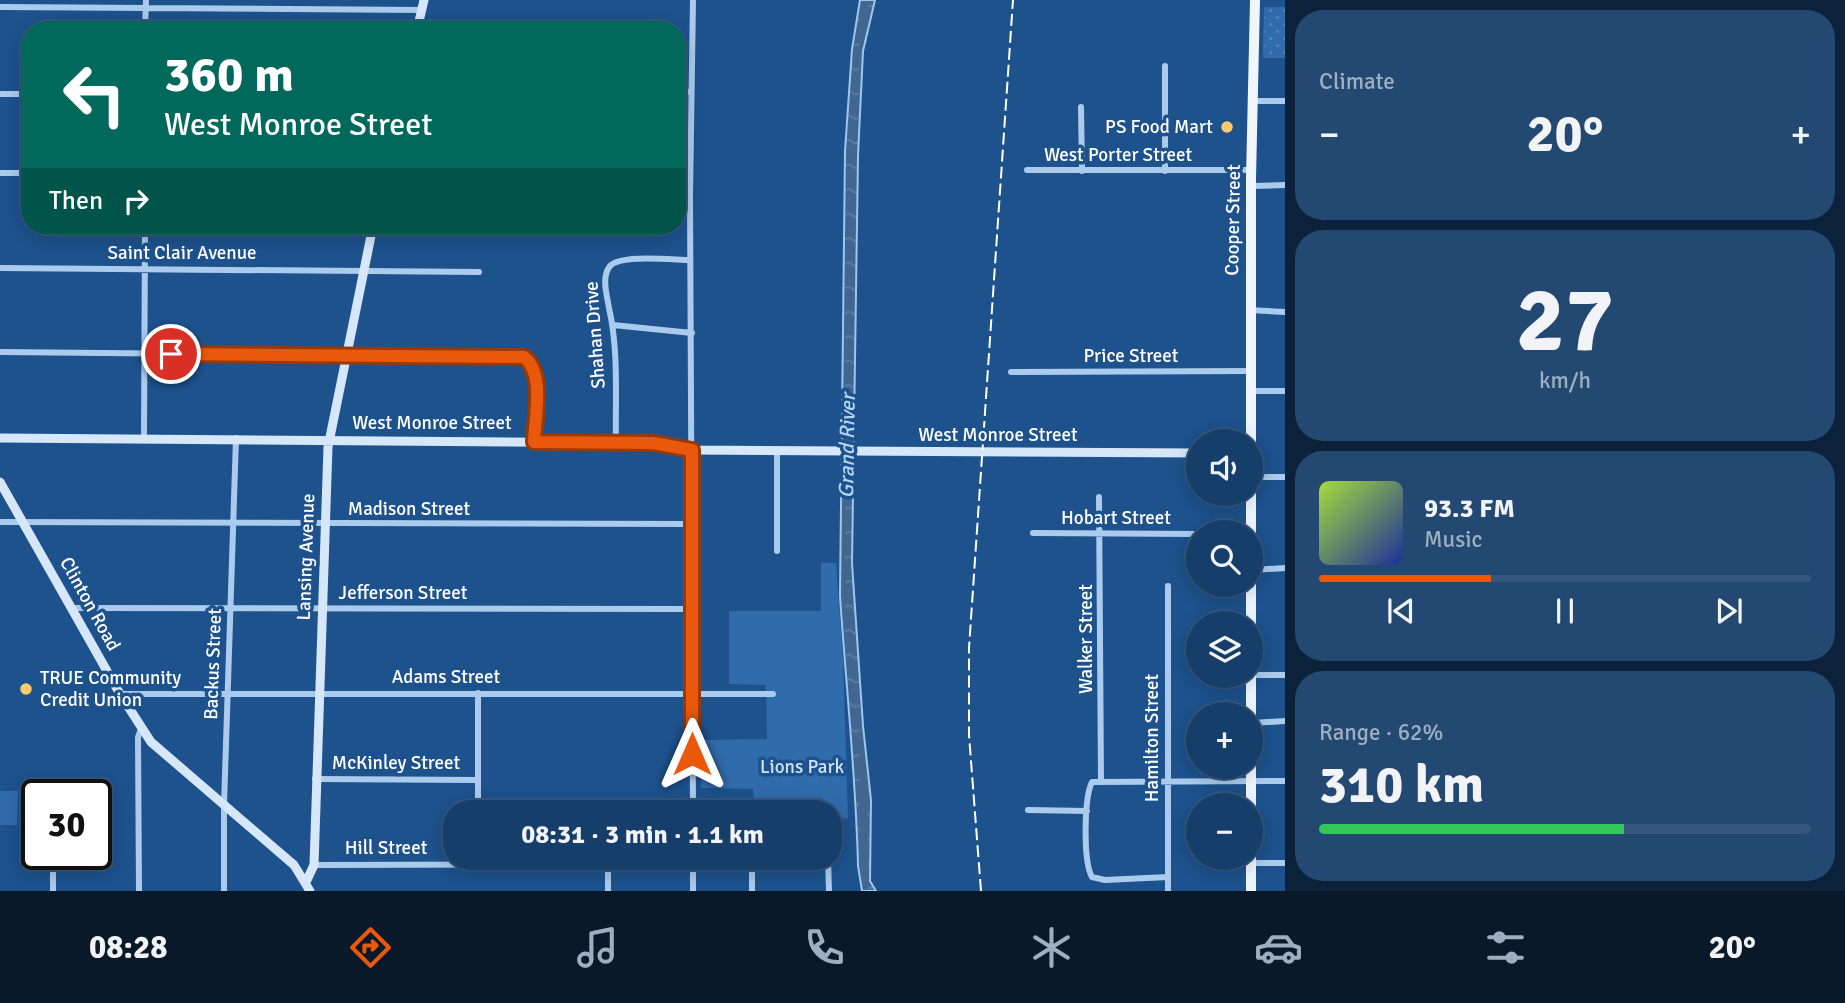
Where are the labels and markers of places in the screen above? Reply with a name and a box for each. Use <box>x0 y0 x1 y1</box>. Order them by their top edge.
place label: PS Food Mart <box>1105 115 1213 139</box>
marker: PS Food Mart <box>1219 119 1235 135</box>
pin <box>141 324 201 384</box>
place label: TRUE Community Credit Union <box>40 666 181 712</box>
marker: TRUE Community Credit Union <box>18 681 34 697</box>

